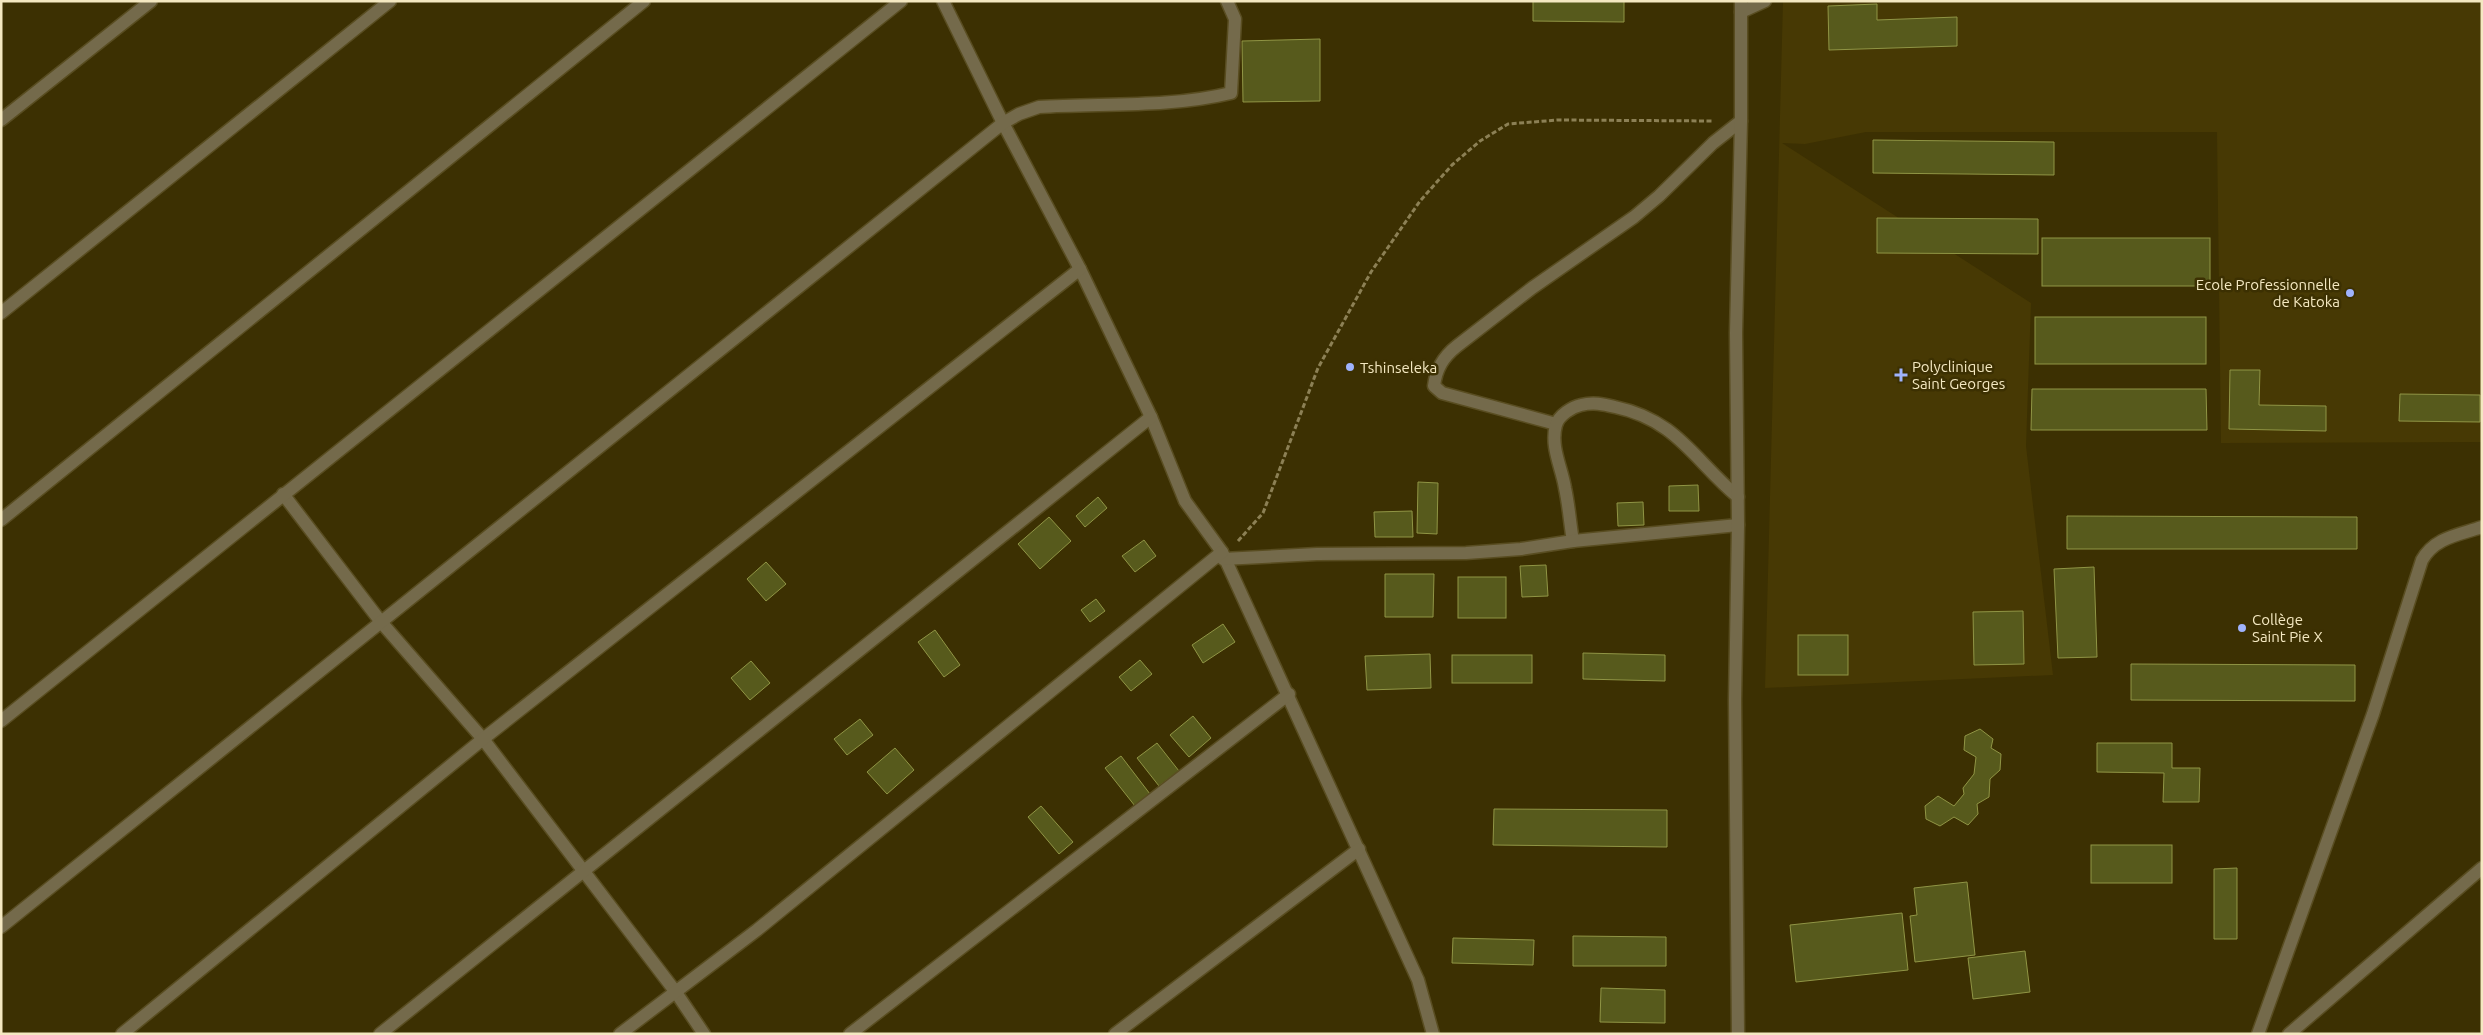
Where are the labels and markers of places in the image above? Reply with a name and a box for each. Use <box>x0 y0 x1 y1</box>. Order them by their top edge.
place label: Ecole Professionnelle de Katoka <box>2196 276 2340 310</box>
marker: Ecole Professionnelle de Katoka <box>2344 287 2356 299</box>
place label: Polyclinique Saint Georges <box>1912 358 2005 392</box>
place label: Tshinseleka <box>1360 359 1437 376</box>
marker: Tshinseleka <box>1344 361 1356 373</box>
marker: Polyclinique Saint Georges <box>1894 368 1908 382</box>
place label: Collège Saint Pie X <box>2252 611 2323 645</box>
marker: Collège Saint Pie X <box>2236 622 2248 634</box>

